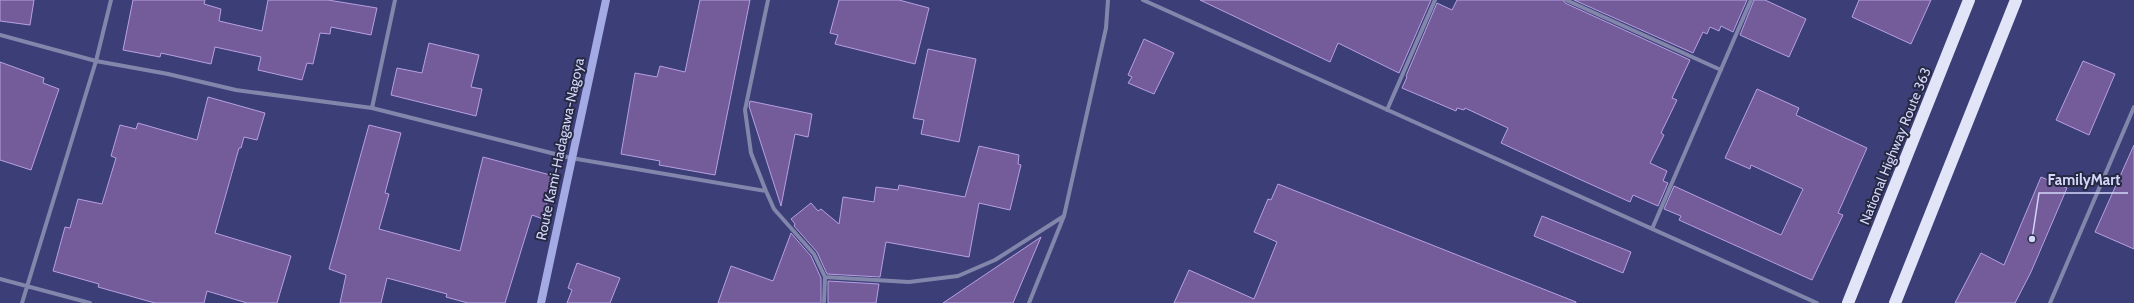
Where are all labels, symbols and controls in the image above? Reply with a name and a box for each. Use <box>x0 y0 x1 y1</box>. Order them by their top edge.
street label: Route Kami-Hadagawa-Nagoya <box>532 56 588 242</box>
street label: National Highway Route 363 <box>1855 65 1935 227</box>
callout: FamilyMart <box>2039 166 2128 193</box>
text: FamilyMart <box>2048 171 2120 189</box>

